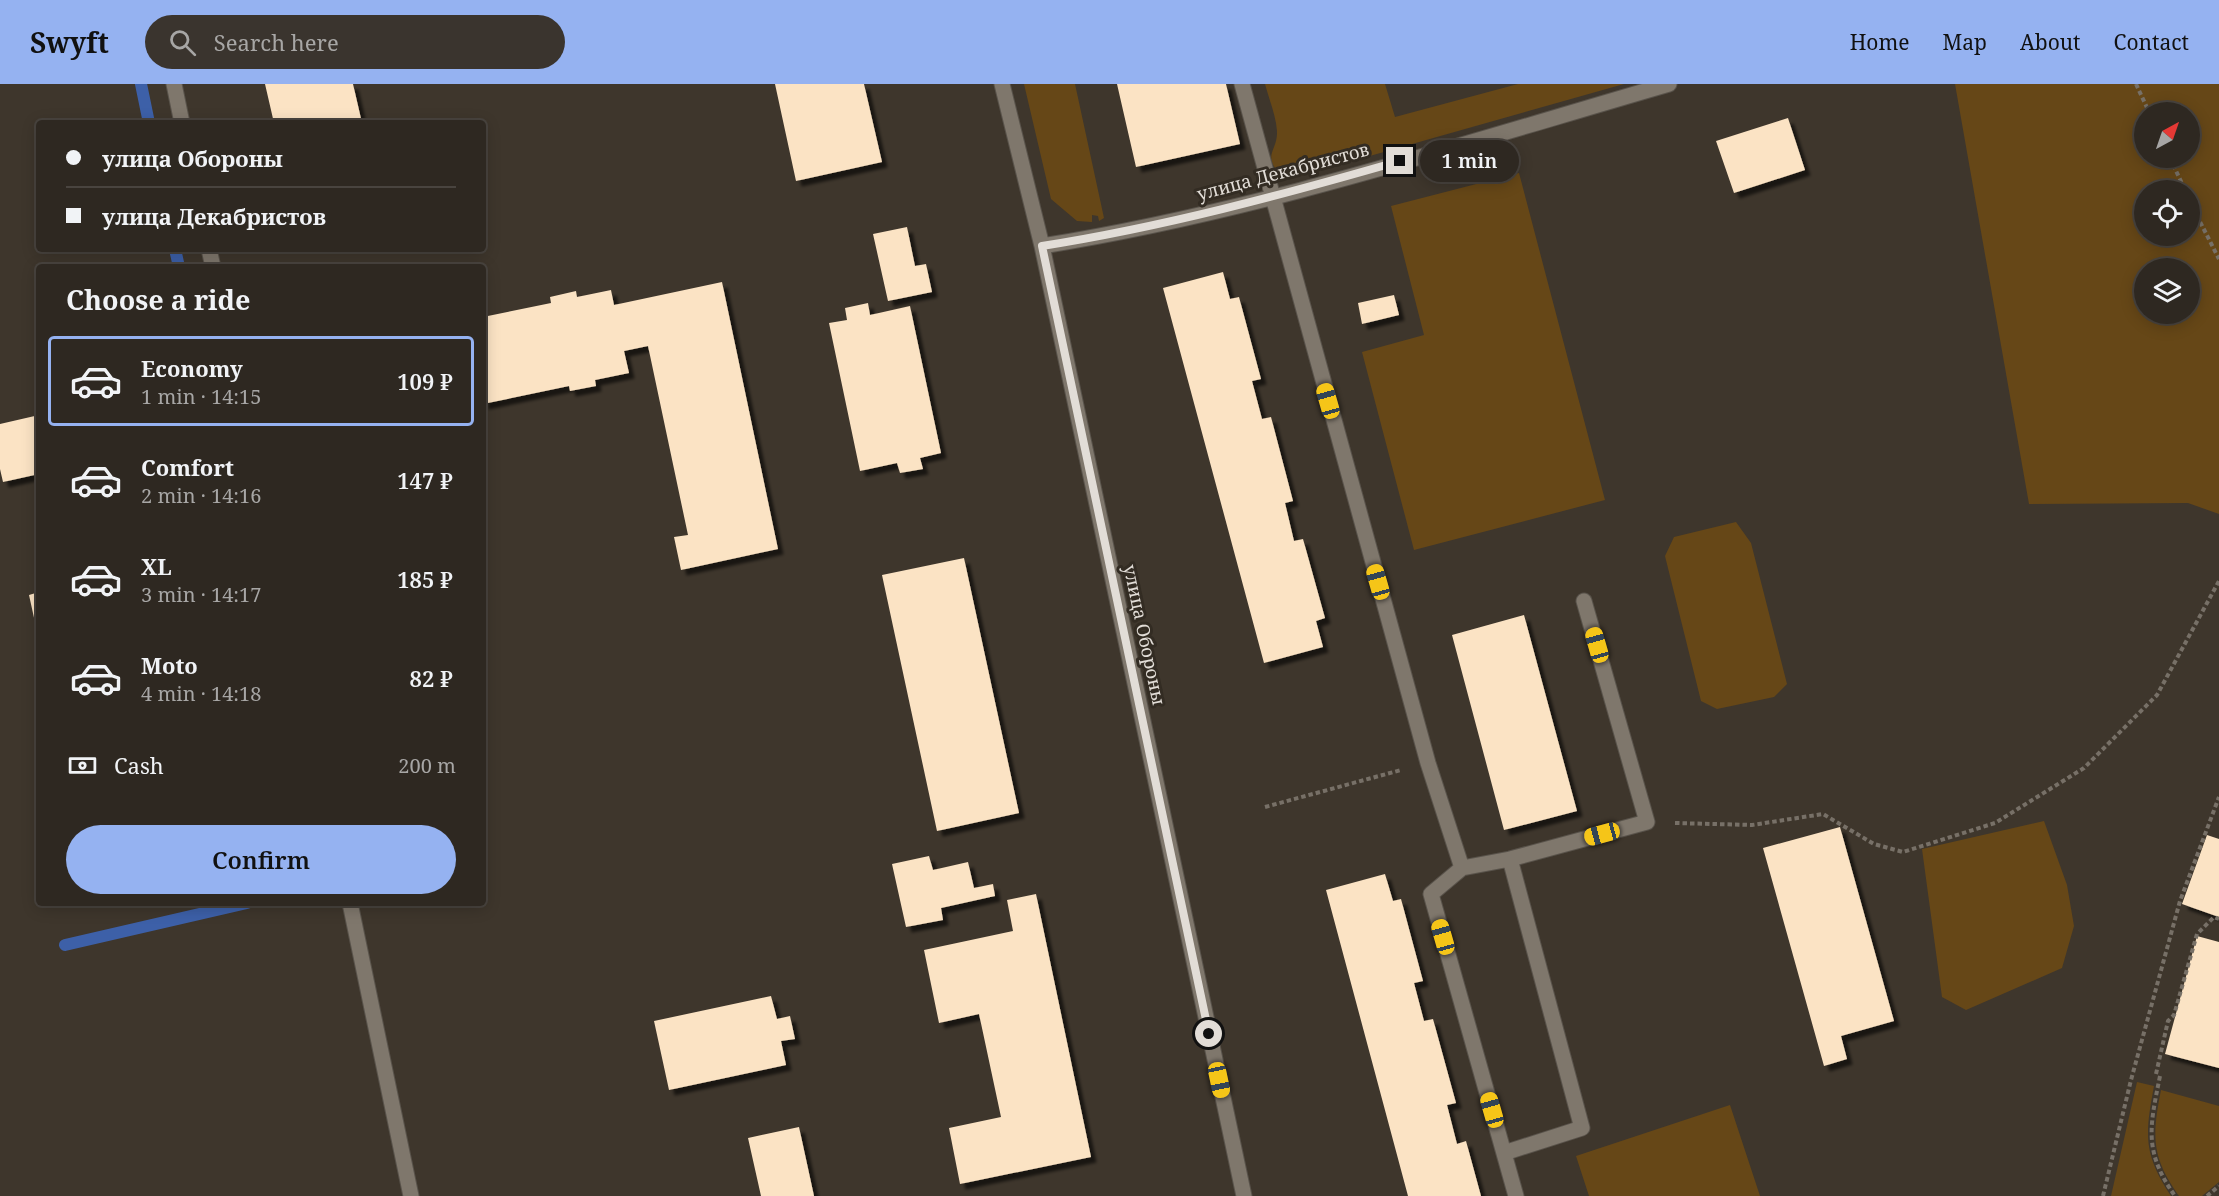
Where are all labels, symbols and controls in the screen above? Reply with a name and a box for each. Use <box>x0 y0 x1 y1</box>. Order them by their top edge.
search box <box>145 15 565 69</box>
text: Swyft <box>30 23 109 61</box>
icon: search <box>166 26 199 59</box>
text: Search here <box>214 27 339 57</box>
text: Home <box>1850 28 1910 56</box>
text: Map <box>1943 28 1987 56</box>
text: About <box>2020 28 2081 56</box>
text: Contact <box>2114 28 2189 56</box>
north arrow <box>2134 102 2200 168</box>
map controls <box>2134 102 2200 324</box>
street label: улица Декабристов <box>1194 137 1371 206</box>
callout: 1 min <box>1421 140 1520 182</box>
text: улица Обороны <box>102 143 283 173</box>
route end <box>1386 147 1413 174</box>
text: 1 min <box>1442 147 1497 174</box>
button: locate <box>2134 180 2200 246</box>
text: улица Декабристов <box>102 201 326 231</box>
button: layers <box>2134 258 2200 324</box>
text: Choose a ride <box>66 281 251 318</box>
text: Economy <box>141 353 243 383</box>
icon: car <box>69 354 123 408</box>
text: 109 ₽ <box>397 366 453 396</box>
car <box>1314 381 1342 421</box>
text: 1 min · 14:15 <box>141 383 261 410</box>
text: Comfort <box>141 452 234 482</box>
icon: car <box>69 453 123 507</box>
text: 147 ₽ <box>397 465 453 495</box>
text: 2 min · 14:16 <box>141 482 261 509</box>
text: XL <box>141 551 172 581</box>
icon: car <box>69 552 123 606</box>
street label: улица Обороны <box>1118 562 1172 708</box>
car <box>1364 562 1392 602</box>
text: 185 ₽ <box>397 564 453 594</box>
text: 3 min · 14:17 <box>141 581 261 608</box>
car <box>1583 625 1611 665</box>
text: Moto <box>141 650 198 680</box>
icon: car <box>69 651 123 705</box>
text: 82 ₽ <box>410 663 453 693</box>
text: 4 min · 14:18 <box>141 680 261 707</box>
icon: cash <box>66 749 99 782</box>
text: Cash <box>114 750 164 780</box>
text: 200 m <box>398 752 456 779</box>
car <box>1582 821 1622 847</box>
button: Confirm <box>66 825 456 894</box>
car <box>1429 917 1457 957</box>
route start <box>1195 1020 1222 1047</box>
car <box>1206 1061 1232 1099</box>
car <box>1478 1090 1506 1130</box>

